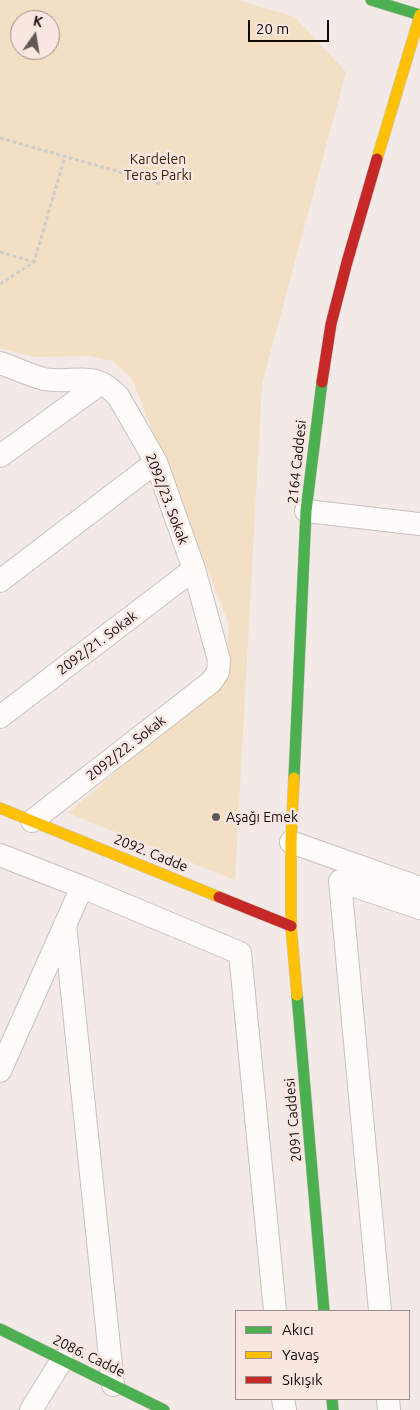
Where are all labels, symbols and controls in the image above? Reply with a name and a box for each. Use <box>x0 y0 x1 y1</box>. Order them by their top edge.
north arrow <box>10 10 60 60</box>
scale bar <box>250 10 331 42</box>
text: K <box>32 13 44 30</box>
text: 20 m <box>256 20 289 37</box>
park label: Kardelen Teras Parkı <box>124 151 192 184</box>
street label: 2164 Caddesi <box>284 419 310 505</box>
street label: 2092/23. Sokak <box>142 451 192 547</box>
street label: 2092/21. Sokak <box>54 607 140 679</box>
street label: 2092/22. Sokak <box>83 712 169 784</box>
place label: Aşağı Emek <box>226 809 298 825</box>
marker: Aşağı Emek <box>210 811 222 823</box>
street label: 2092. Cadde <box>112 831 190 875</box>
street label: 2091 Caddesi <box>281 1077 305 1163</box>
legend <box>235 1310 410 1400</box>
text: Akıcı <box>282 1321 314 1338</box>
street label: 2086. Cadde <box>50 1331 128 1381</box>
text: Yavaş <box>282 1346 319 1363</box>
text: Sıkışık <box>282 1371 322 1388</box>

